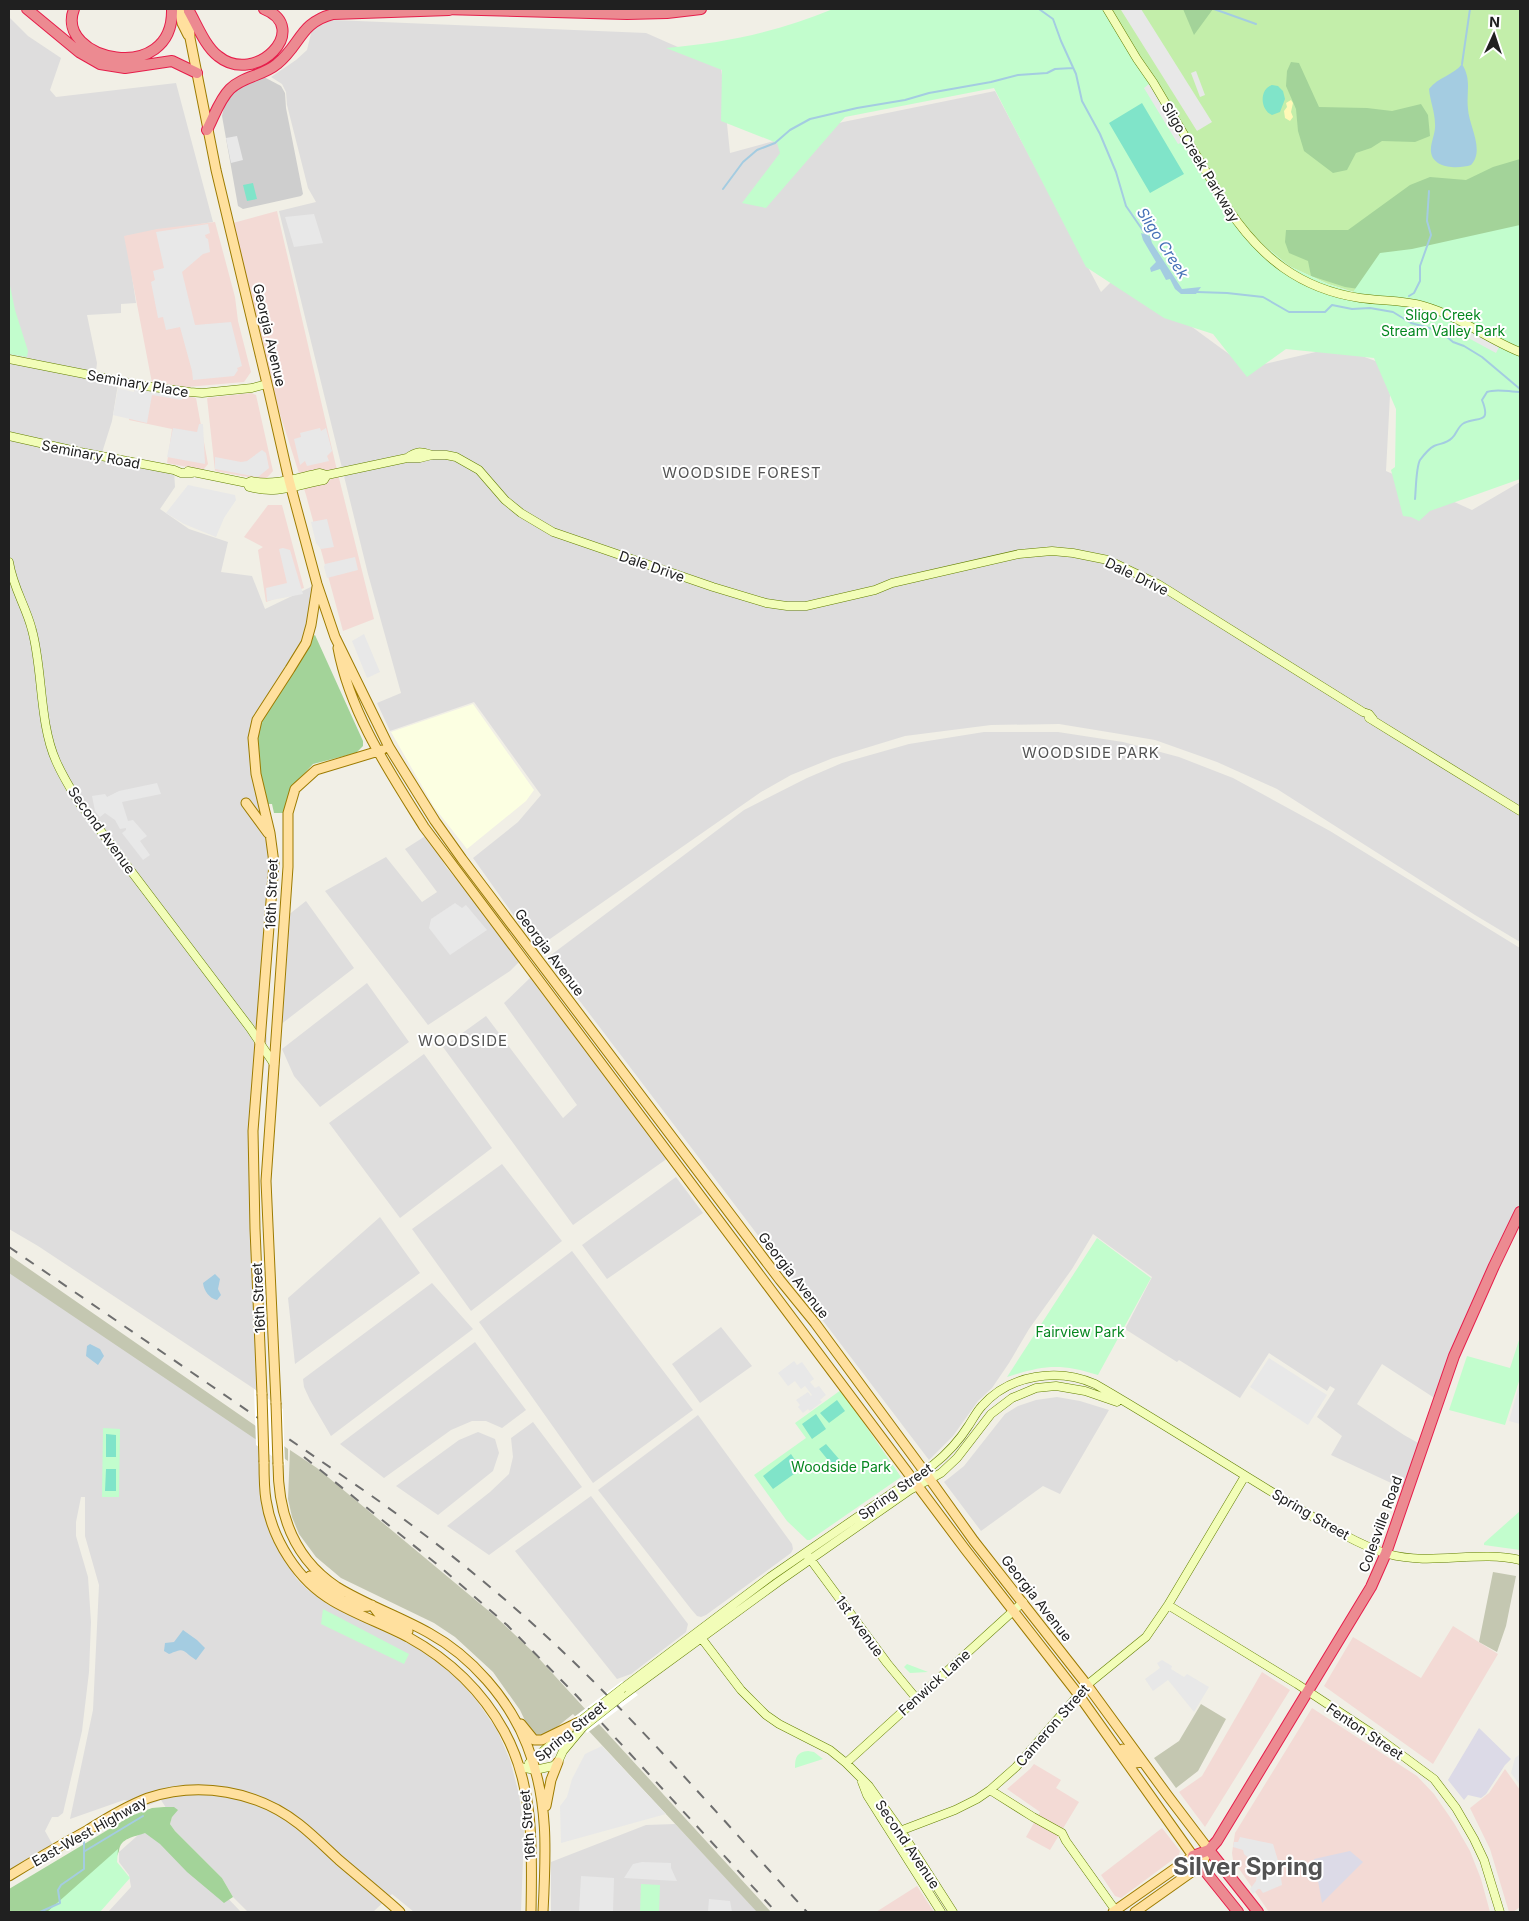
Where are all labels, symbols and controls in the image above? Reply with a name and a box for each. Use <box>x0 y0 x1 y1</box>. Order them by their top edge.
north arrow <box>1469 10 1519 60</box>
text: N <box>1489 13 1500 30</box>
street label: Sligo Creek Parkway <box>1158 99 1244 225</box>
water label: Sligo Creek <box>1133 204 1193 283</box>
street label: Georgia Avenue <box>250 282 290 388</box>
park label: Sligo Creek Stream Valley Park <box>1381 306 1505 339</box>
street label: Seminary Place <box>86 366 190 400</box>
street label: Seminary Road <box>40 436 142 472</box>
district label: WOODSIDE FOREST <box>662 463 822 482</box>
street label: Dale Drive <box>617 547 687 585</box>
street label: Dale Drive <box>1103 553 1171 599</box>
district label: WOODSIDE PARK <box>1022 743 1160 762</box>
street label: Second Avenue <box>65 783 139 877</box>
street label: 16th Street <box>261 858 281 930</box>
street label: Georgia Avenue <box>512 905 588 999</box>
district label: WOODSIDE <box>418 1031 508 1050</box>
street label: Georgia Avenue <box>755 1228 833 1322</box>
street label: 16th Street <box>248 1262 268 1334</box>
park label: Fairview Park <box>1035 1323 1125 1340</box>
park label: Woodside Park <box>791 1458 891 1475</box>
street label: Spring Street <box>855 1459 936 1523</box>
street label: Colesville Road <box>1355 1473 1405 1575</box>
street label: Spring Street <box>1269 1485 1353 1543</box>
street label: Georgia Avenue <box>998 1551 1076 1645</box>
street label: 1st Avenue <box>832 1592 888 1660</box>
street label: Fenwick Lane <box>895 1645 973 1719</box>
street label: Cameron Street <box>1012 1680 1093 1770</box>
street label: Spring Street <box>531 1697 609 1765</box>
street label: Fenton Street <box>1323 1699 1407 1763</box>
street label: 16th Street <box>515 1789 539 1861</box>
street label: East-West Highway <box>29 1792 149 1870</box>
street label: Second Avenue <box>872 1796 944 1892</box>
district label: Silver Spring <box>1173 1852 1323 1881</box>

